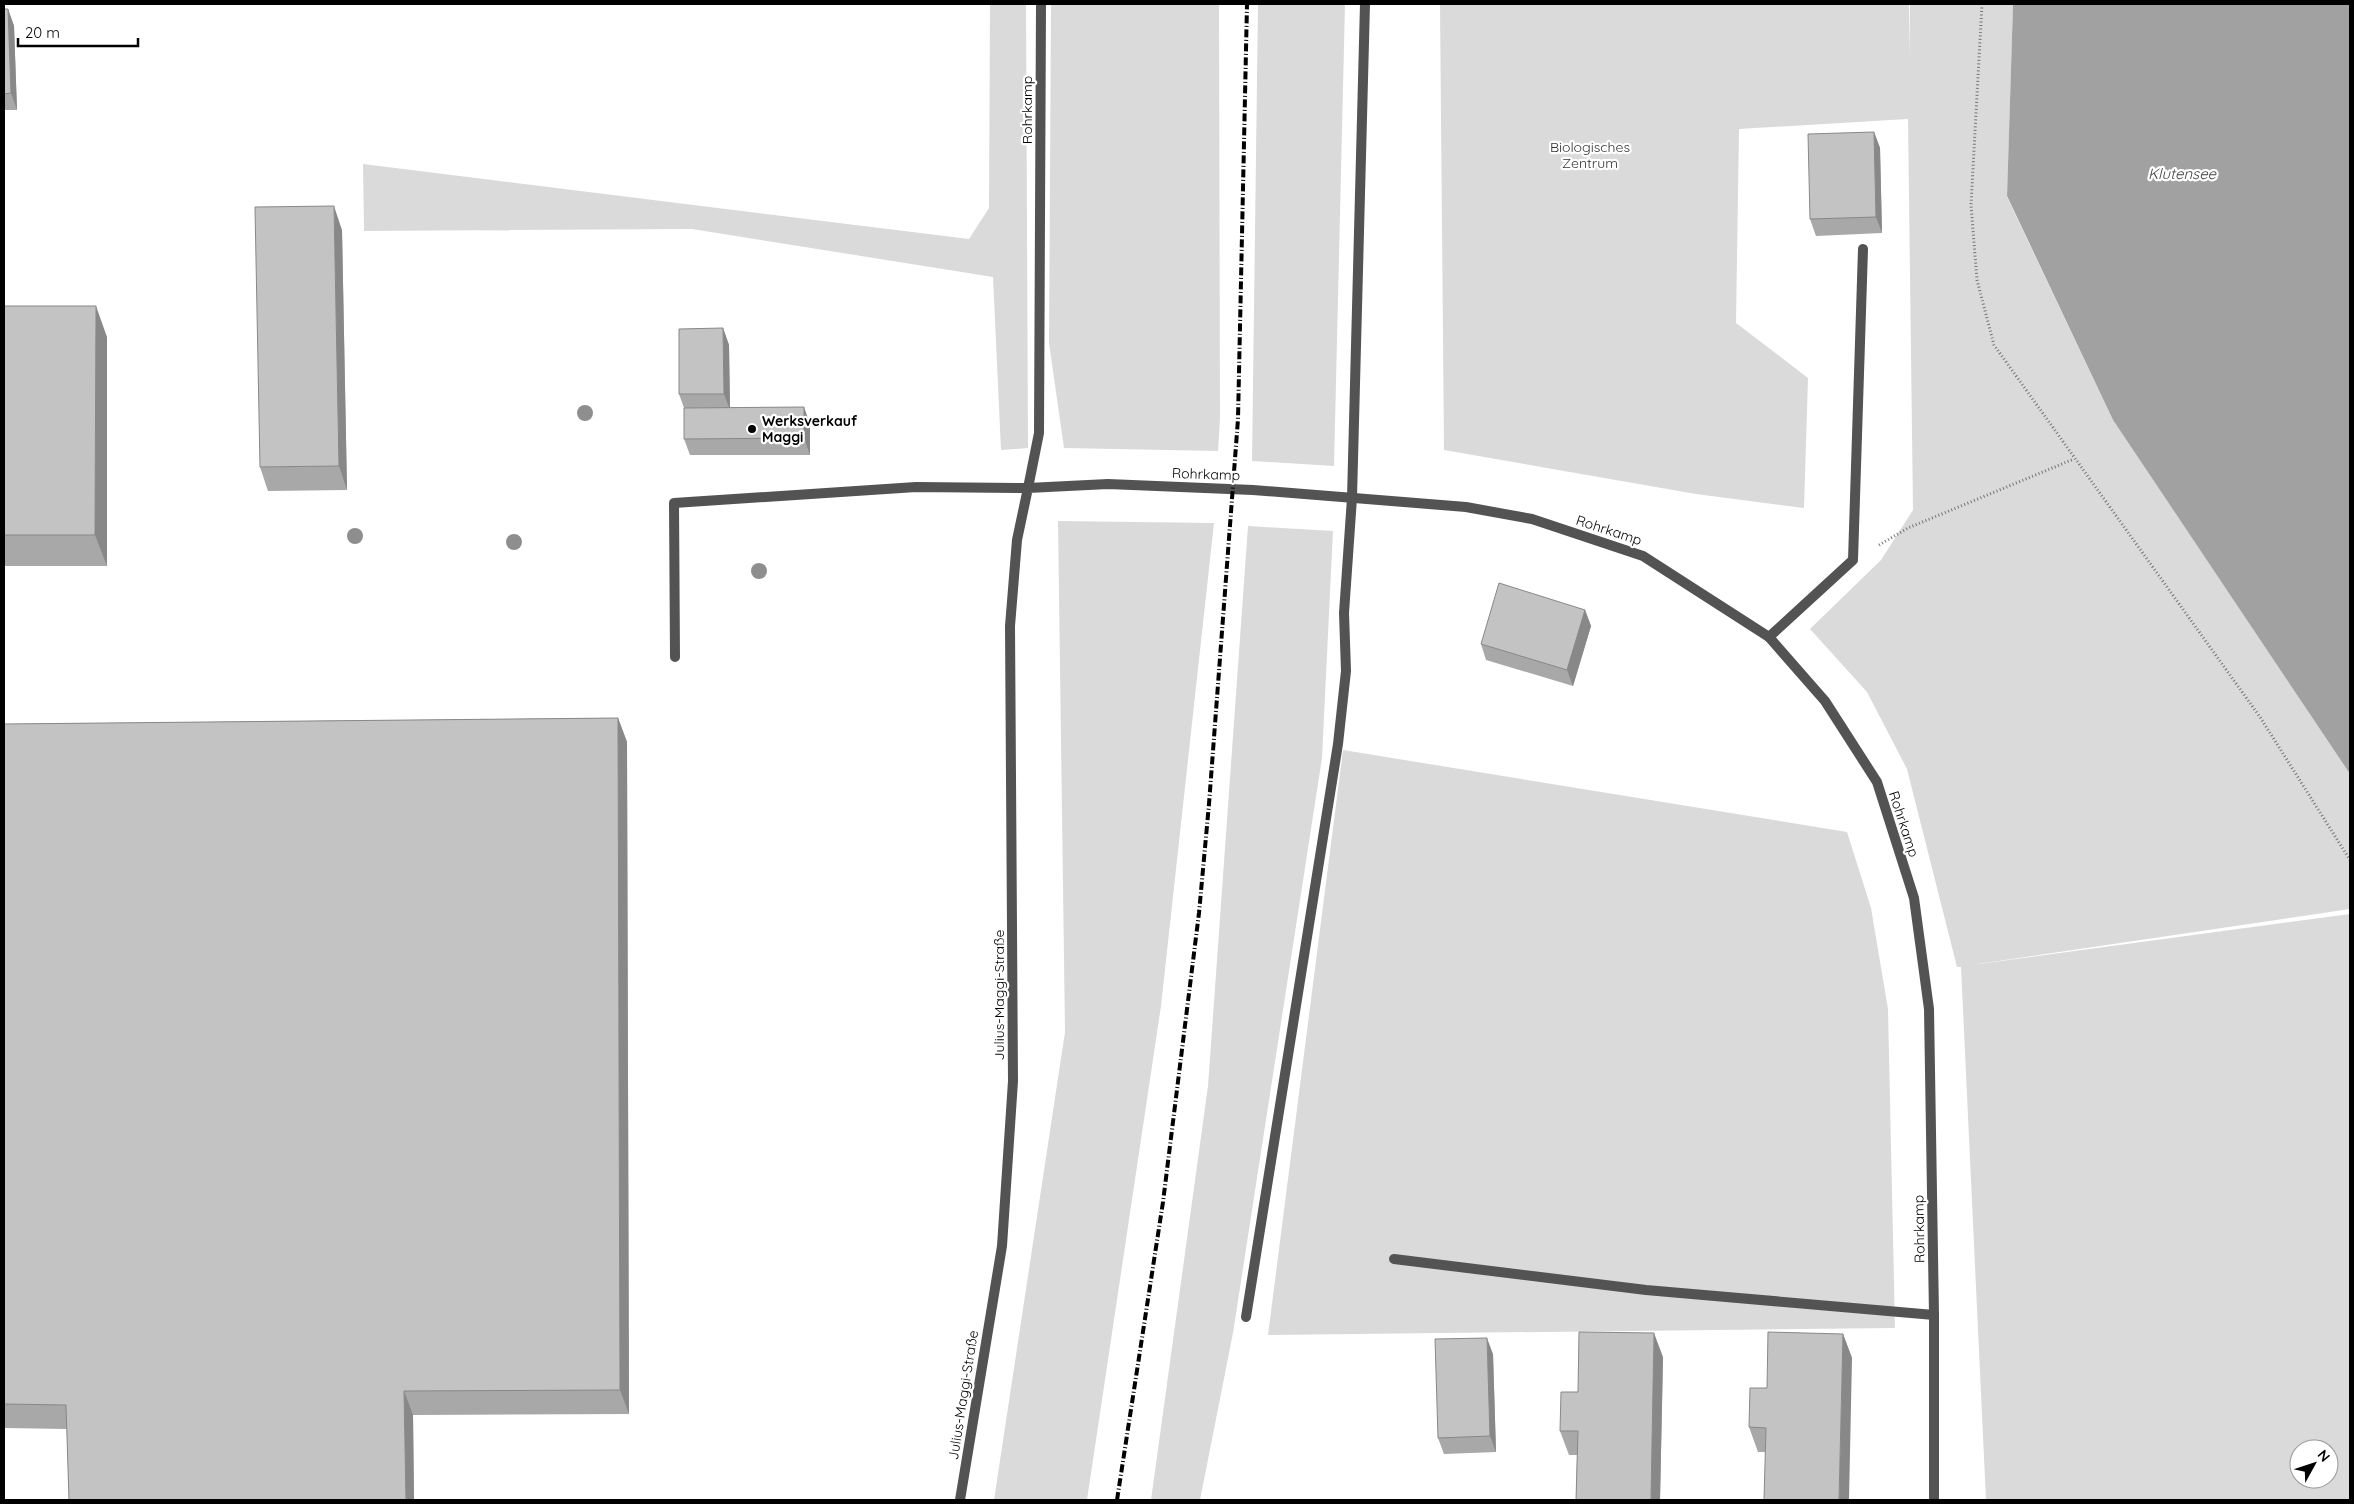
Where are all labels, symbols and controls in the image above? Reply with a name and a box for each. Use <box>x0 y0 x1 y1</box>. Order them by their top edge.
scale bar <box>18 15 138 47</box>
text: 20 m <box>25 23 60 42</box>
street label: Rohrkamp <box>1018 76 1036 144</box>
park label: Biologisches Zentrum <box>1550 138 1630 172</box>
water label: Klutensee <box>2148 164 2217 183</box>
place label: Werksverkauf Maggi <box>762 412 858 446</box>
marker: Werksverkauf Maggi <box>746 423 758 435</box>
street label: Rohrkamp <box>1172 464 1240 484</box>
street label: Rohrkamp <box>1574 511 1644 549</box>
street label: Rohrkamp <box>1885 789 1923 859</box>
street label: Julius-Maggi-Straße <box>990 929 1008 1060</box>
street label: Rohrkamp <box>1909 1195 1929 1263</box>
street label: Julius-Maggi-Straße <box>944 1329 982 1461</box>
north arrow <box>2289 1439 2339 1489</box>
text: N <box>2314 1446 2334 1465</box>

